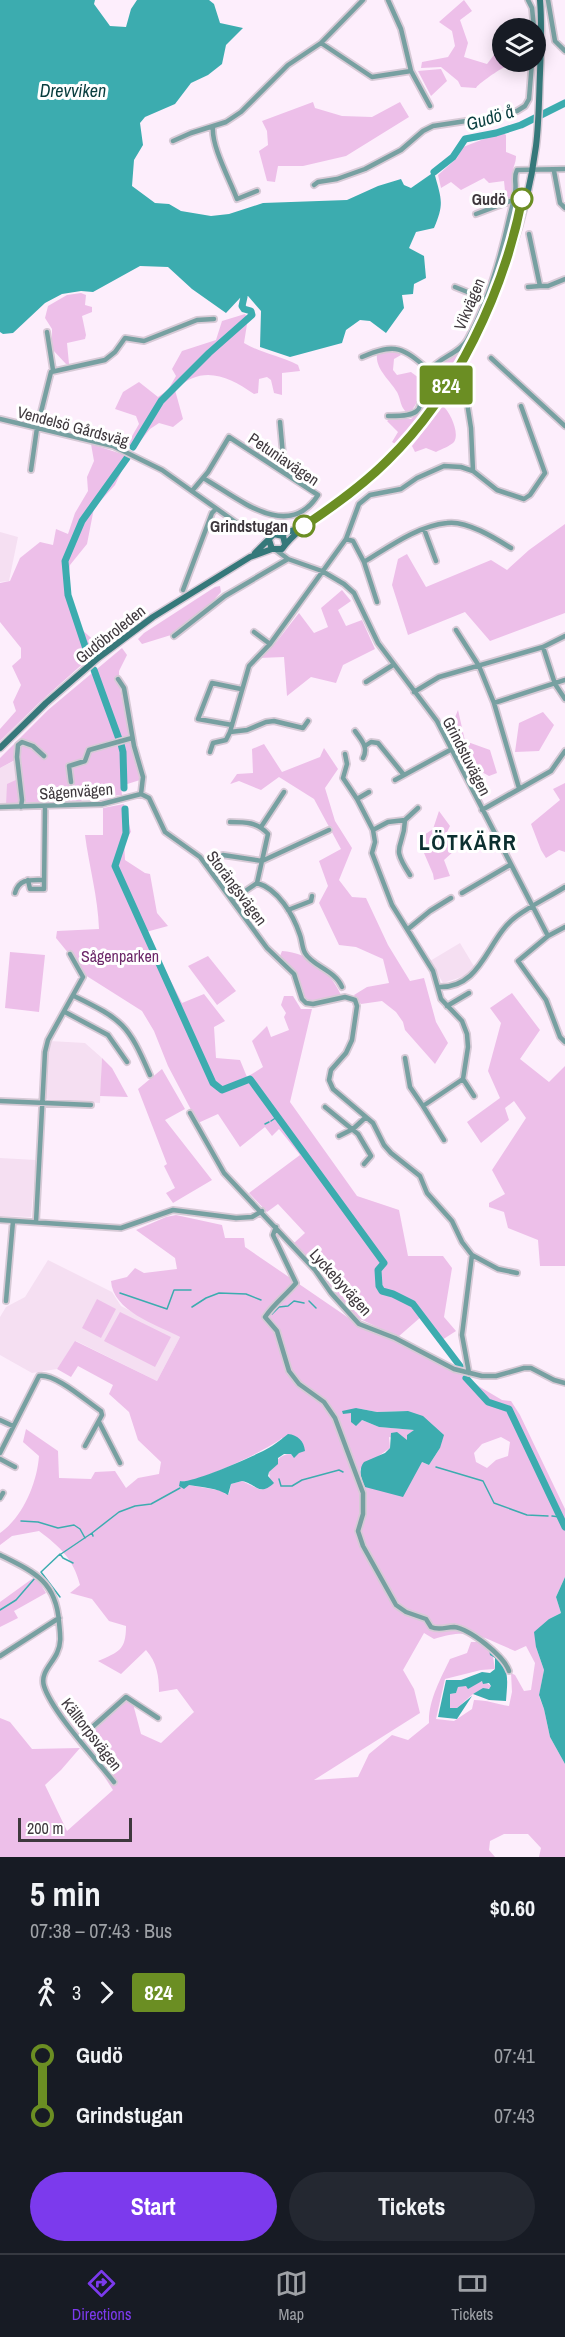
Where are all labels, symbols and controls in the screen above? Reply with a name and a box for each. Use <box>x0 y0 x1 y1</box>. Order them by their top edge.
map controls <box>492 18 546 72</box>
button: layers <box>492 18 546 72</box>
water label: Drevviken <box>40 78 106 103</box>
water label: Gudö å <box>463 98 517 137</box>
place label: Gudö <box>472 188 506 210</box>
marker: Gudö <box>511 188 533 210</box>
street label: Vikvägen <box>448 275 490 333</box>
line badge: 824 <box>412 366 480 404</box>
text: 824 <box>432 371 460 400</box>
street label: Vendelsö Gårdsväg <box>15 401 132 452</box>
street label: Petuniavägen <box>244 427 324 491</box>
place label: Grindstugan <box>210 515 288 537</box>
marker: Grindstugan <box>293 515 315 537</box>
street label: Gudöbroleden <box>70 600 150 668</box>
street label: Grindstuvägen <box>438 713 496 799</box>
street label: Sågenvägen <box>38 777 114 805</box>
district label: LÖTKÄRR <box>419 827 517 857</box>
street label: Storängsvägen <box>202 846 272 930</box>
park label: Sågenparken <box>81 945 159 967</box>
street label: Lyckebyvägen <box>305 1244 377 1320</box>
street label: Källtorpsvägen <box>57 1693 127 1775</box>
scale bar <box>18 1815 132 1842</box>
text: 200 m <box>27 1817 63 1839</box>
text: 5 min <box>30 1872 101 1916</box>
text: $0.60 <box>490 1893 535 1923</box>
text: 07:38 – 07:43 · Bus <box>30 1917 172 1944</box>
icon: walk <box>30 1976 63 2009</box>
icon: forward <box>90 1976 123 2009</box>
text: 824 <box>144 1978 173 2007</box>
text: 3 <box>72 1979 81 2006</box>
text: Gudö <box>76 2040 123 2070</box>
text: 07:41 <box>494 2042 535 2069</box>
text: Grindstugan <box>76 2100 183 2130</box>
text: 07:43 <box>494 2102 535 2129</box>
button: Start <box>30 2172 277 2241</box>
button: Tickets <box>289 2172 535 2241</box>
tab: Directions <box>72 2267 131 2325</box>
tab: Map <box>275 2267 308 2325</box>
tab: Tickets <box>451 2267 493 2325</box>

